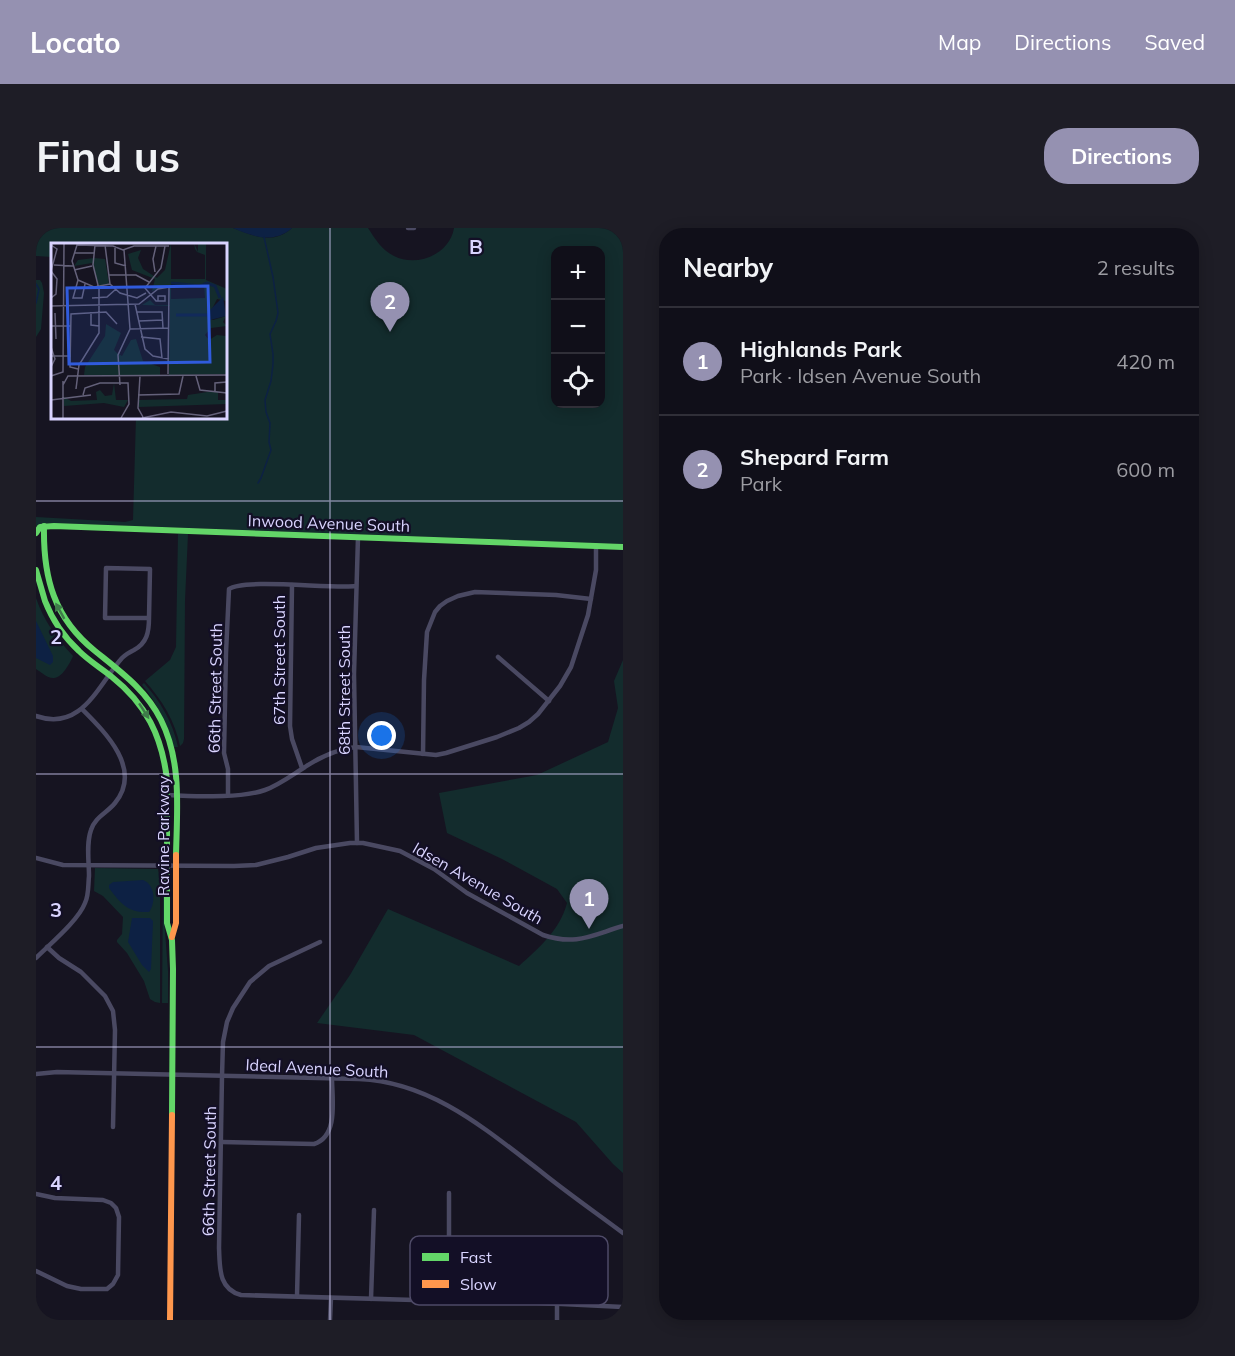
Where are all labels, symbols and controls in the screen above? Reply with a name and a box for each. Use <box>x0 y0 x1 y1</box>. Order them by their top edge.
text: Locato <box>30 25 121 60</box>
text: Map <box>938 29 981 55</box>
text: Directions <box>1014 29 1111 55</box>
text: Saved <box>1144 29 1205 55</box>
button: Directions <box>1044 128 1199 184</box>
text: Find us <box>36 130 180 183</box>
text: B <box>469 234 483 259</box>
inset map <box>51 243 226 418</box>
map controls <box>551 246 605 408</box>
button: + <box>551 246 605 300</box>
text: Nearby <box>683 251 773 284</box>
text: 2 results <box>1097 255 1175 280</box>
pin: 2 <box>370 282 410 332</box>
button: − <box>551 300 605 354</box>
text: Highlands Park <box>740 335 902 363</box>
text: 1 <box>697 349 709 374</box>
text: 420 m <box>1116 349 1175 374</box>
button: locate <box>551 354 605 408</box>
text: Park · Idsen Avenue South <box>740 363 981 388</box>
text: Shepard Farm <box>740 443 889 471</box>
text: 2 <box>697 457 709 482</box>
text: 600 m <box>1116 457 1175 482</box>
text: Park <box>740 471 782 496</box>
street label: Inwood Avenue South <box>247 510 411 536</box>
street label: 67th Street South <box>269 595 289 725</box>
one-way arrow <box>55 603 65 620</box>
street label: 66th Street South <box>204 623 226 753</box>
text: 2 <box>50 624 62 649</box>
street label: 68th Street South <box>334 625 354 755</box>
one-way arrow <box>139 703 150 719</box>
your location <box>367 721 396 750</box>
street label: Ravine Parkway <box>153 775 173 896</box>
street label: Idsen Avenue South <box>409 838 547 928</box>
pin: 1 <box>570 880 608 929</box>
text: 3 <box>50 897 62 922</box>
street label: Ideal Avenue South <box>245 1054 389 1082</box>
street label: 66th Street South <box>198 1106 220 1236</box>
text: 4 <box>50 1170 62 1195</box>
legend <box>410 1236 608 1305</box>
text: Fast <box>460 1247 492 1267</box>
text: Slow <box>460 1274 497 1294</box>

